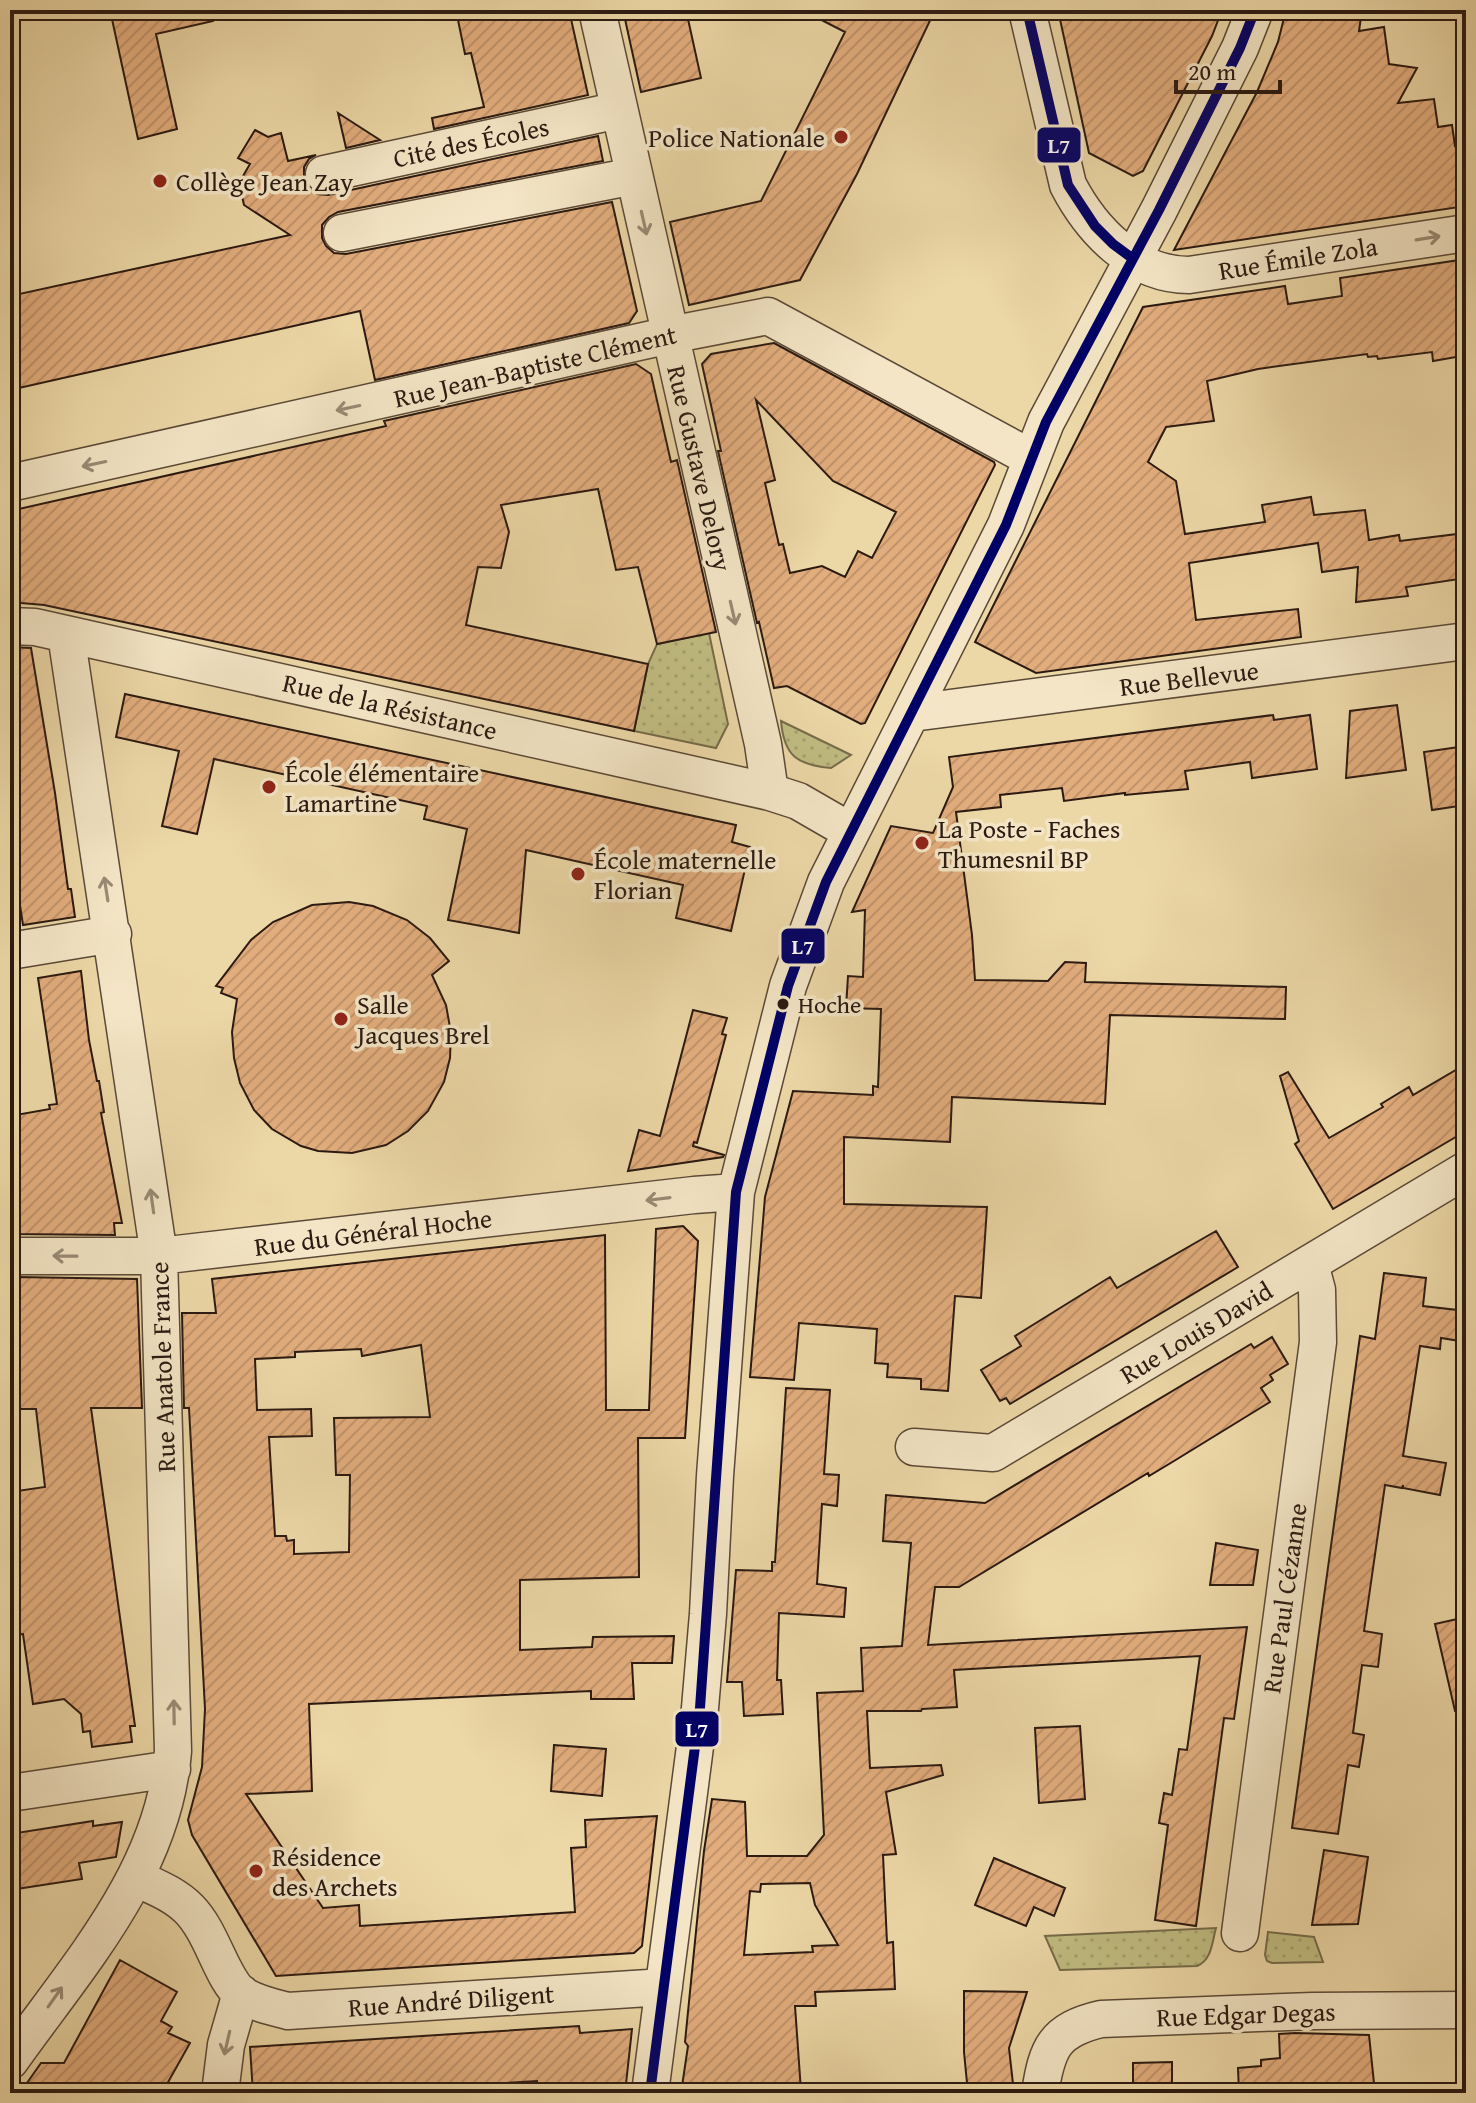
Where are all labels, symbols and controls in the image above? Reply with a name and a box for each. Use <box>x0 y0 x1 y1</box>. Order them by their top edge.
scale bar <box>1176 44 1280 94</box>
text: 20 m <box>1188 54 1236 89</box>
street label: Cité des Écoles <box>389 106 553 178</box>
place label: Police Nationale <box>648 118 825 157</box>
line badge: L7 <box>1036 126 1082 164</box>
marker: Police Nationale <box>832 128 850 146</box>
text: L7 <box>1048 129 1070 161</box>
place label: Collège Jean Zay <box>176 162 353 201</box>
marker: Collège Jean Zay <box>151 172 169 190</box>
one-way arrow <box>638 209 653 235</box>
street label: Rue Émile Zola <box>1216 226 1381 290</box>
one-way arrow <box>1415 230 1440 245</box>
street label: Rue Jean-Baptiste Clément <box>390 314 680 418</box>
street label: Rue Gustave Delory <box>657 361 743 575</box>
one-way arrow <box>336 401 361 416</box>
one-way arrow <box>82 457 107 472</box>
one-way arrow <box>726 599 741 625</box>
street label: Rue Bellevue <box>1117 650 1261 706</box>
street label: Rue de la Résistance <box>279 662 501 750</box>
place label: École élémentaire Lamartine <box>285 753 479 822</box>
marker: École élémentaire Lamartine <box>260 778 278 796</box>
place label: La Poste - Faches Thumesnil BP <box>938 809 1120 878</box>
marker: La Poste - Faches Thumesnil BP <box>913 834 931 852</box>
place label: École maternelle Florian <box>594 840 776 909</box>
marker: École maternelle Florian <box>569 865 587 883</box>
one-way arrow <box>97 876 112 902</box>
line badge: L7 <box>780 927 826 965</box>
text: L7 <box>792 930 814 962</box>
place label: Salle Jacques Brel <box>354 985 490 1054</box>
place label: Hoche <box>798 987 861 1022</box>
marker: Hoche <box>775 996 791 1012</box>
marker: Salle Jacques Brel <box>332 1010 350 1028</box>
one-way arrow <box>144 1189 159 1214</box>
one-way arrow <box>645 1192 672 1207</box>
street label: Rue du Général Hoche <box>252 1198 494 1266</box>
one-way arrow <box>52 1249 79 1264</box>
street label: Rue Anatole France <box>139 1261 185 1473</box>
street label: Rue Louis David <box>1112 1271 1280 1393</box>
street label: Rue Paul Cézanne <box>1251 1500 1317 1696</box>
one-way arrow <box>166 1699 181 1726</box>
line badge: L7 <box>674 1710 720 1748</box>
text: L7 <box>686 1713 708 1745</box>
place label: Résidence des Archets <box>272 1837 398 1906</box>
marker: Résidence des Archets <box>247 1862 265 1880</box>
street label: Rue André Diligent <box>347 1973 555 2027</box>
one-way arrow <box>47 1987 63 2009</box>
street label: Rue Edgar Degas <box>1156 1991 1336 2037</box>
one-way arrow <box>219 2029 234 2055</box>

